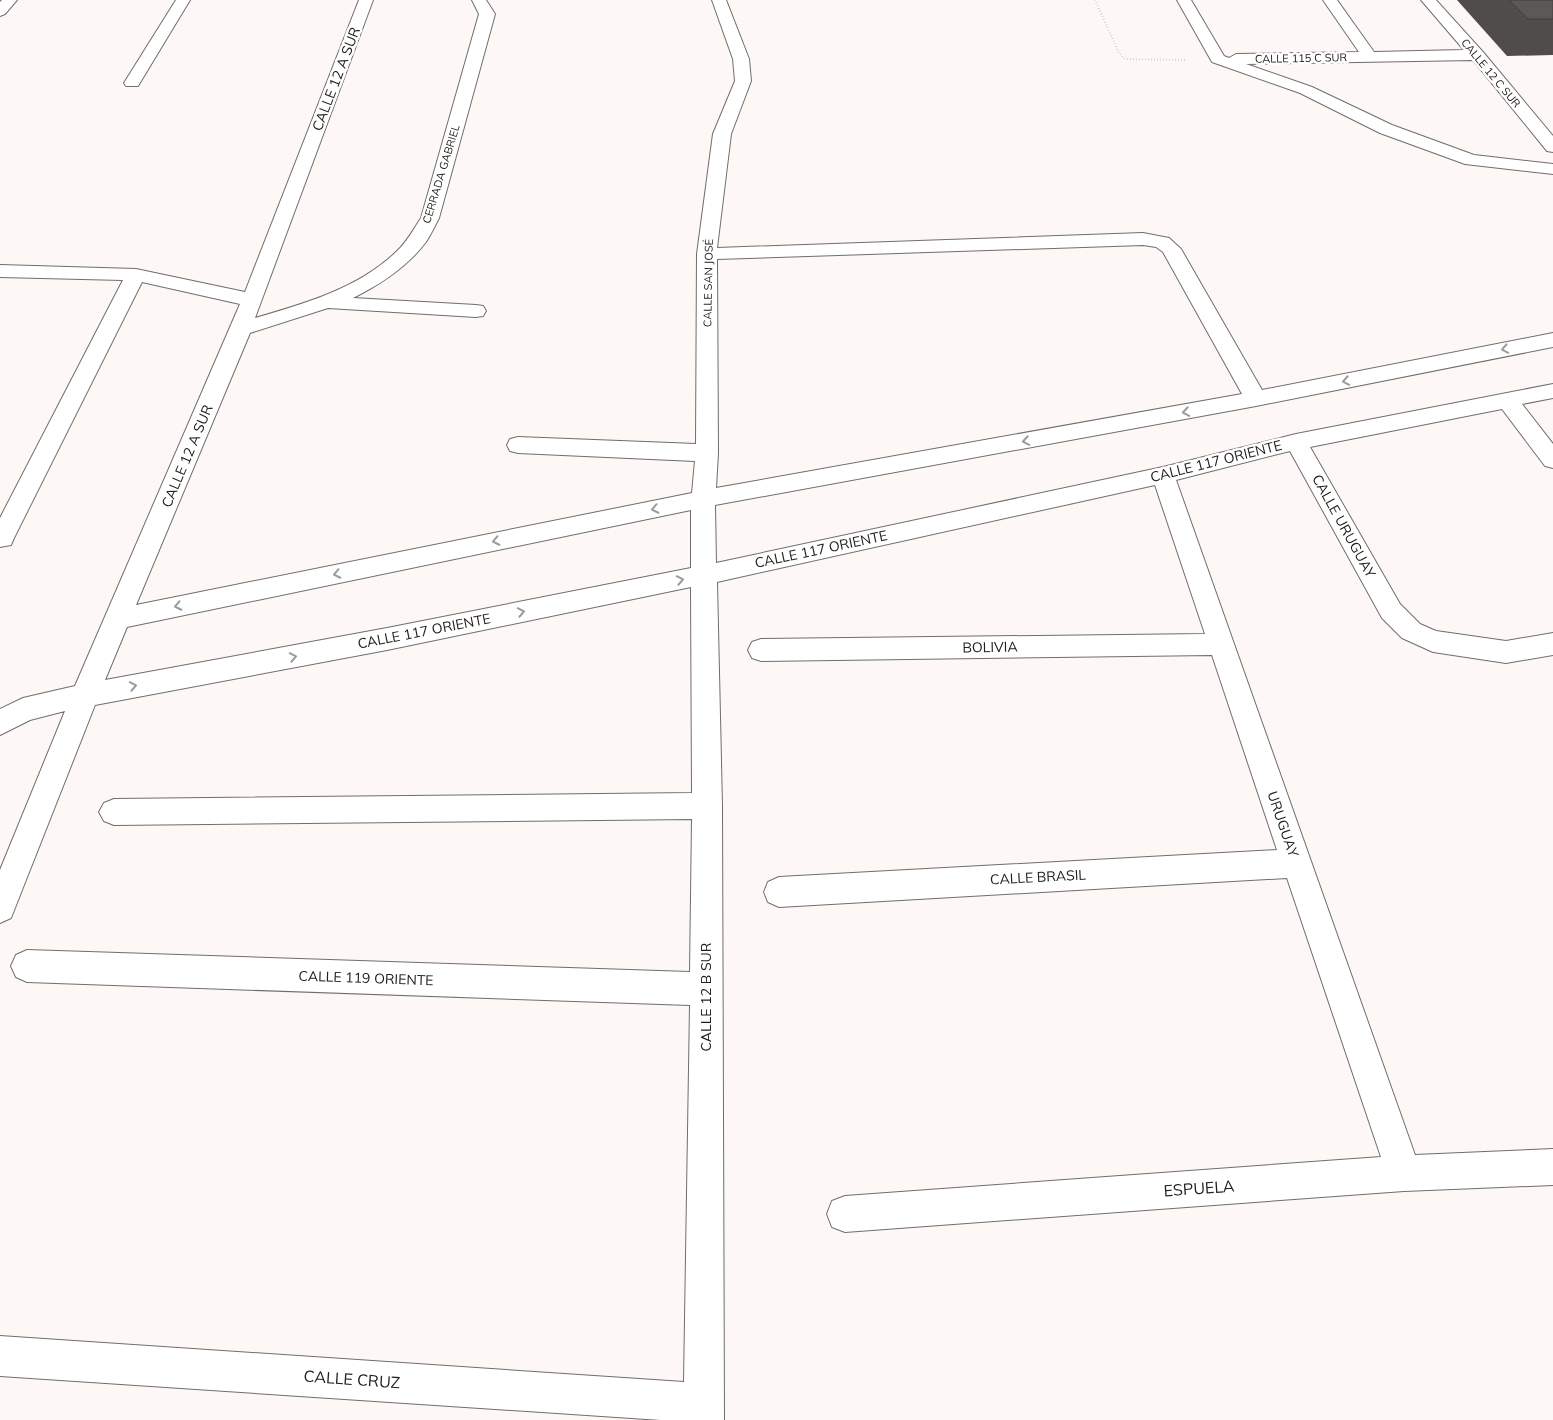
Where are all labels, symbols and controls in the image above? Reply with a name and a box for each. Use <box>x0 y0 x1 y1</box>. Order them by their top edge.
street label: CALLE 12 A SUR <box>308 24 364 133</box>
street label: CALLE 12 C SUR <box>1458 36 1524 111</box>
street label: CALLE 115 C SUR <box>1255 50 1348 66</box>
street label: CERRADA GABRIEL <box>419 123 463 225</box>
street label: CALLE SAN JOSÉ <box>700 239 716 327</box>
one-way arrow <box>1501 344 1510 354</box>
one-way arrow <box>1341 376 1350 386</box>
street label: CALLE 12 A SUR <box>157 402 217 510</box>
one-way arrow <box>1182 406 1191 416</box>
one-way arrow <box>1022 435 1031 445</box>
street label: CALLE 117 ORIENTE <box>1148 436 1284 486</box>
street label: CALLE URUGUAY <box>1308 471 1380 581</box>
one-way arrow <box>651 503 660 513</box>
street label: CALLE 117 ORIENTE <box>753 526 889 572</box>
one-way arrow <box>492 536 501 546</box>
one-way arrow <box>332 568 341 579</box>
one-way arrow <box>676 575 685 585</box>
one-way arrow <box>173 601 182 611</box>
one-way arrow <box>517 607 526 618</box>
street label: CALLE 117 ORIENTE <box>356 609 492 653</box>
street label: BOLIVIA <box>962 638 1018 656</box>
one-way arrow <box>289 652 297 662</box>
one-way arrow <box>129 682 138 692</box>
street label: URUGUAY <box>1263 789 1303 860</box>
street label: CALLE BRASIL <box>990 865 1087 888</box>
street label: CALLE 12 B SUR <box>697 942 715 1052</box>
street label: CALLE 119 ORIENTE <box>298 967 434 989</box>
street label: ESPUELA <box>1163 1176 1235 1200</box>
street label: CALLE CRUZ <box>303 1366 401 1392</box>

